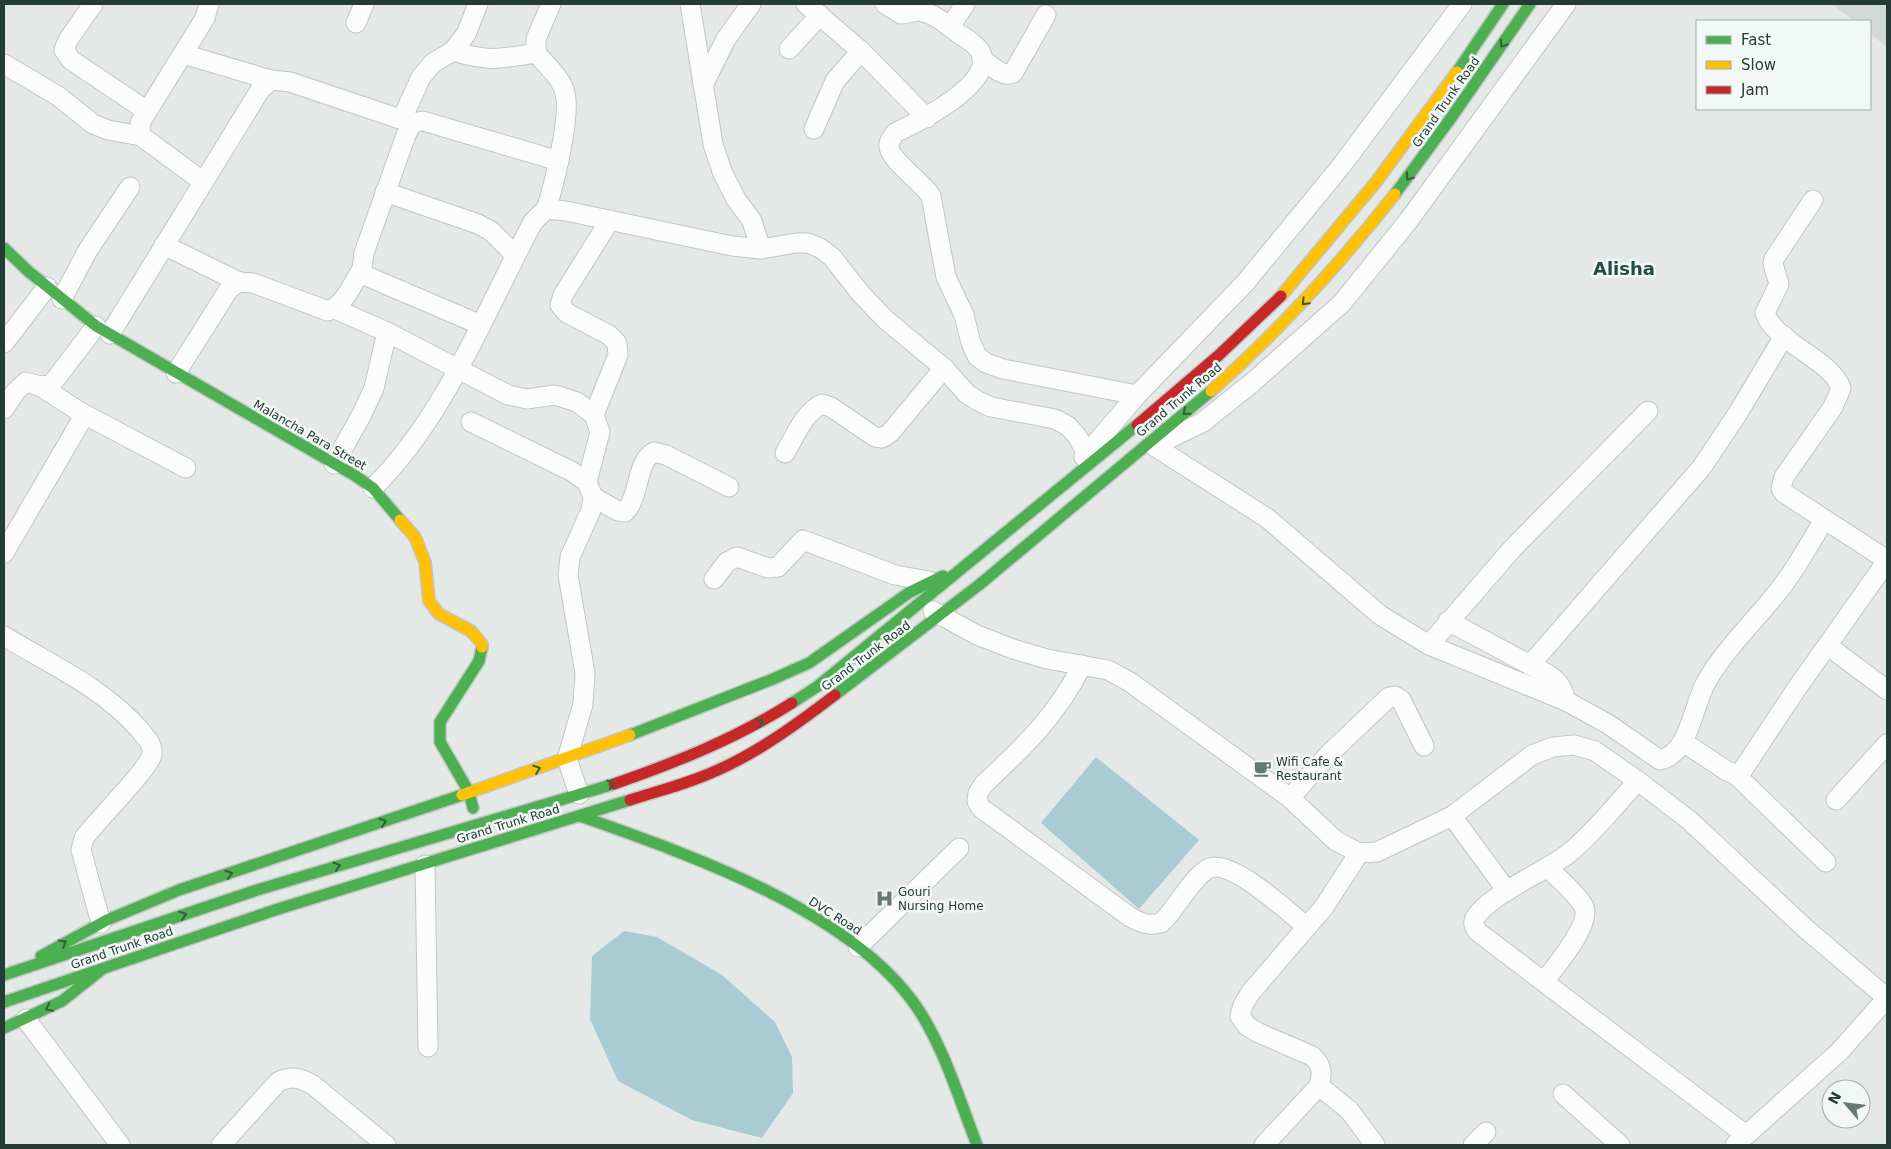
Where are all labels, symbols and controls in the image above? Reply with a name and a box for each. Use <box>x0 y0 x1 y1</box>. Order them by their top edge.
legend <box>1696 20 1871 110</box>
text: Fast <box>1741 31 1771 49</box>
one-way arrow <box>1500 38 1509 48</box>
street label: Grand Trunk Road <box>1410 54 1482 150</box>
text: Slow <box>1741 56 1776 74</box>
text: Jam <box>1740 81 1769 99</box>
one-way arrow <box>1406 171 1414 180</box>
district label: Alisha <box>1593 258 1655 279</box>
one-way arrow <box>1302 296 1311 305</box>
street label: Grand Trunk Road <box>1133 360 1225 440</box>
street label: Malancha Para Street <box>251 397 369 473</box>
one-way arrow <box>1183 407 1192 416</box>
street label: Grand Trunk Road <box>819 618 913 694</box>
one-way arrow <box>755 718 764 728</box>
place label: Wifi Cafe & Restaurant <box>1276 755 1343 783</box>
cafe icon: Wifi Cafe & Restaurant <box>1252 759 1272 779</box>
one-way arrow <box>532 765 540 775</box>
one-way arrow <box>606 780 614 790</box>
street label: Grand Trunk Road <box>455 802 561 846</box>
one-way arrow <box>378 817 387 827</box>
one-way arrow <box>333 861 341 871</box>
one-way arrow <box>224 869 233 879</box>
place label: Gouri Nursing Home <box>898 885 984 913</box>
hospital icon: Gouri Nursing Home <box>874 889 894 909</box>
street label: DVC Road <box>806 894 864 938</box>
one-way arrow <box>178 911 186 921</box>
street label: Grand Trunk Road <box>69 924 175 972</box>
one-way arrow <box>57 939 66 949</box>
one-way arrow <box>45 1001 54 1012</box>
north arrow <box>1821 1079 1871 1129</box>
text: N <box>1825 1089 1844 1107</box>

